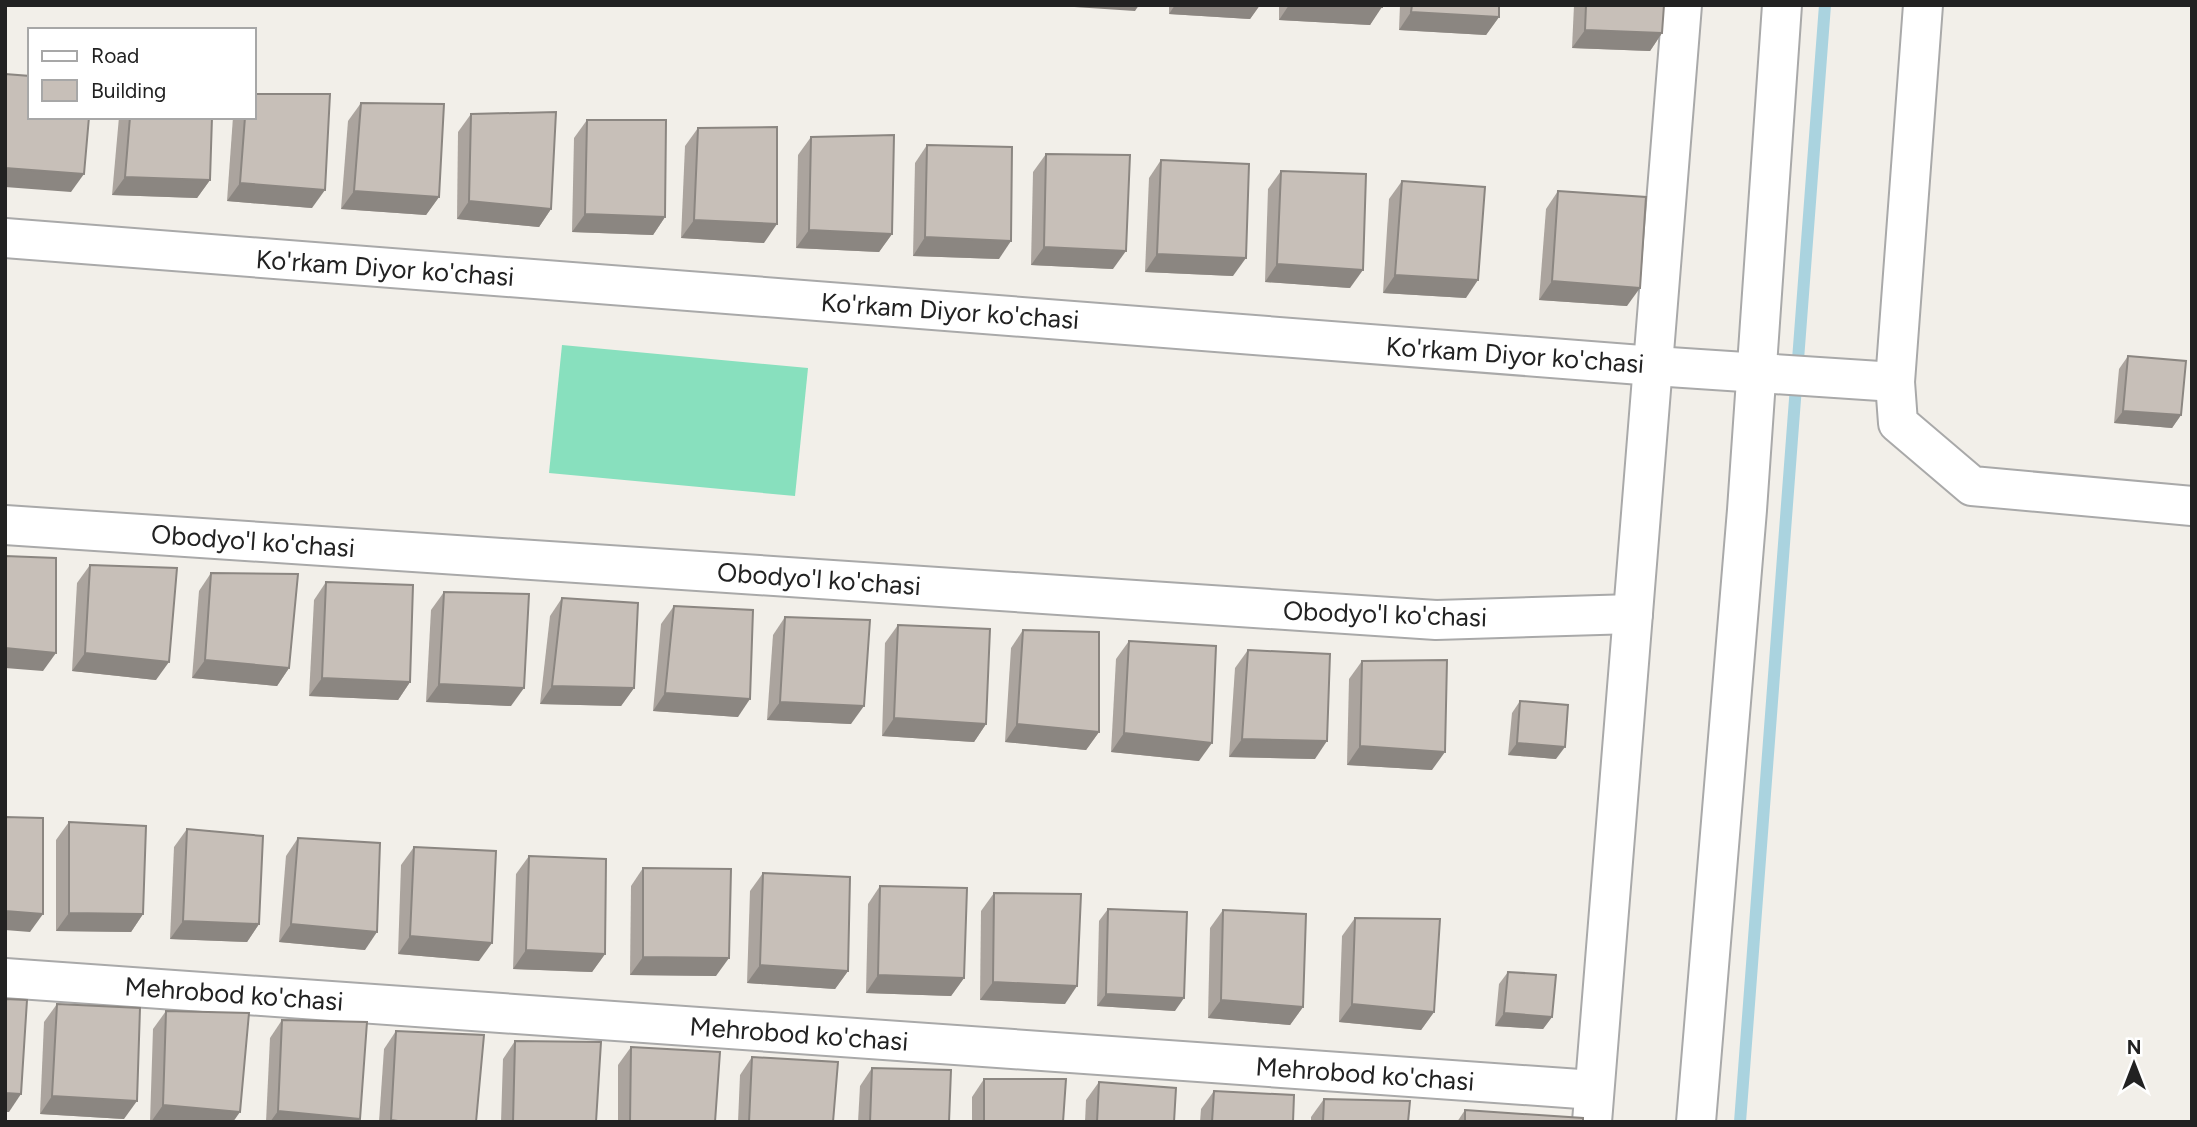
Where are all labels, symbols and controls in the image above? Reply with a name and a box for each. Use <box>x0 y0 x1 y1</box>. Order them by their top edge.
legend <box>28 28 256 119</box>
text: Road <box>91 43 139 68</box>
text: Building <box>91 78 166 103</box>
street label: Ko'rkam Diyor ko'chasi <box>255 243 515 293</box>
street label: Ko'rkam Diyor ko'chasi <box>820 286 1080 336</box>
street label: Ko'rkam Diyor ko'chasi <box>1385 330 1645 380</box>
street label: Obodyo'l ko'chasi <box>150 518 356 564</box>
street label: Obodyo'l ko'chasi <box>716 556 922 602</box>
street label: Obodyo'l ko'chasi <box>1282 594 1488 634</box>
street label: Mehrobod ko'chasi <box>124 970 344 1018</box>
street label: Mehrobod ko'chasi <box>689 1010 909 1058</box>
north arrow <box>2099 1029 2169 1099</box>
text: N <box>2127 1036 2141 1059</box>
street label: Mehrobod ko'chasi <box>1255 1050 1475 1098</box>

